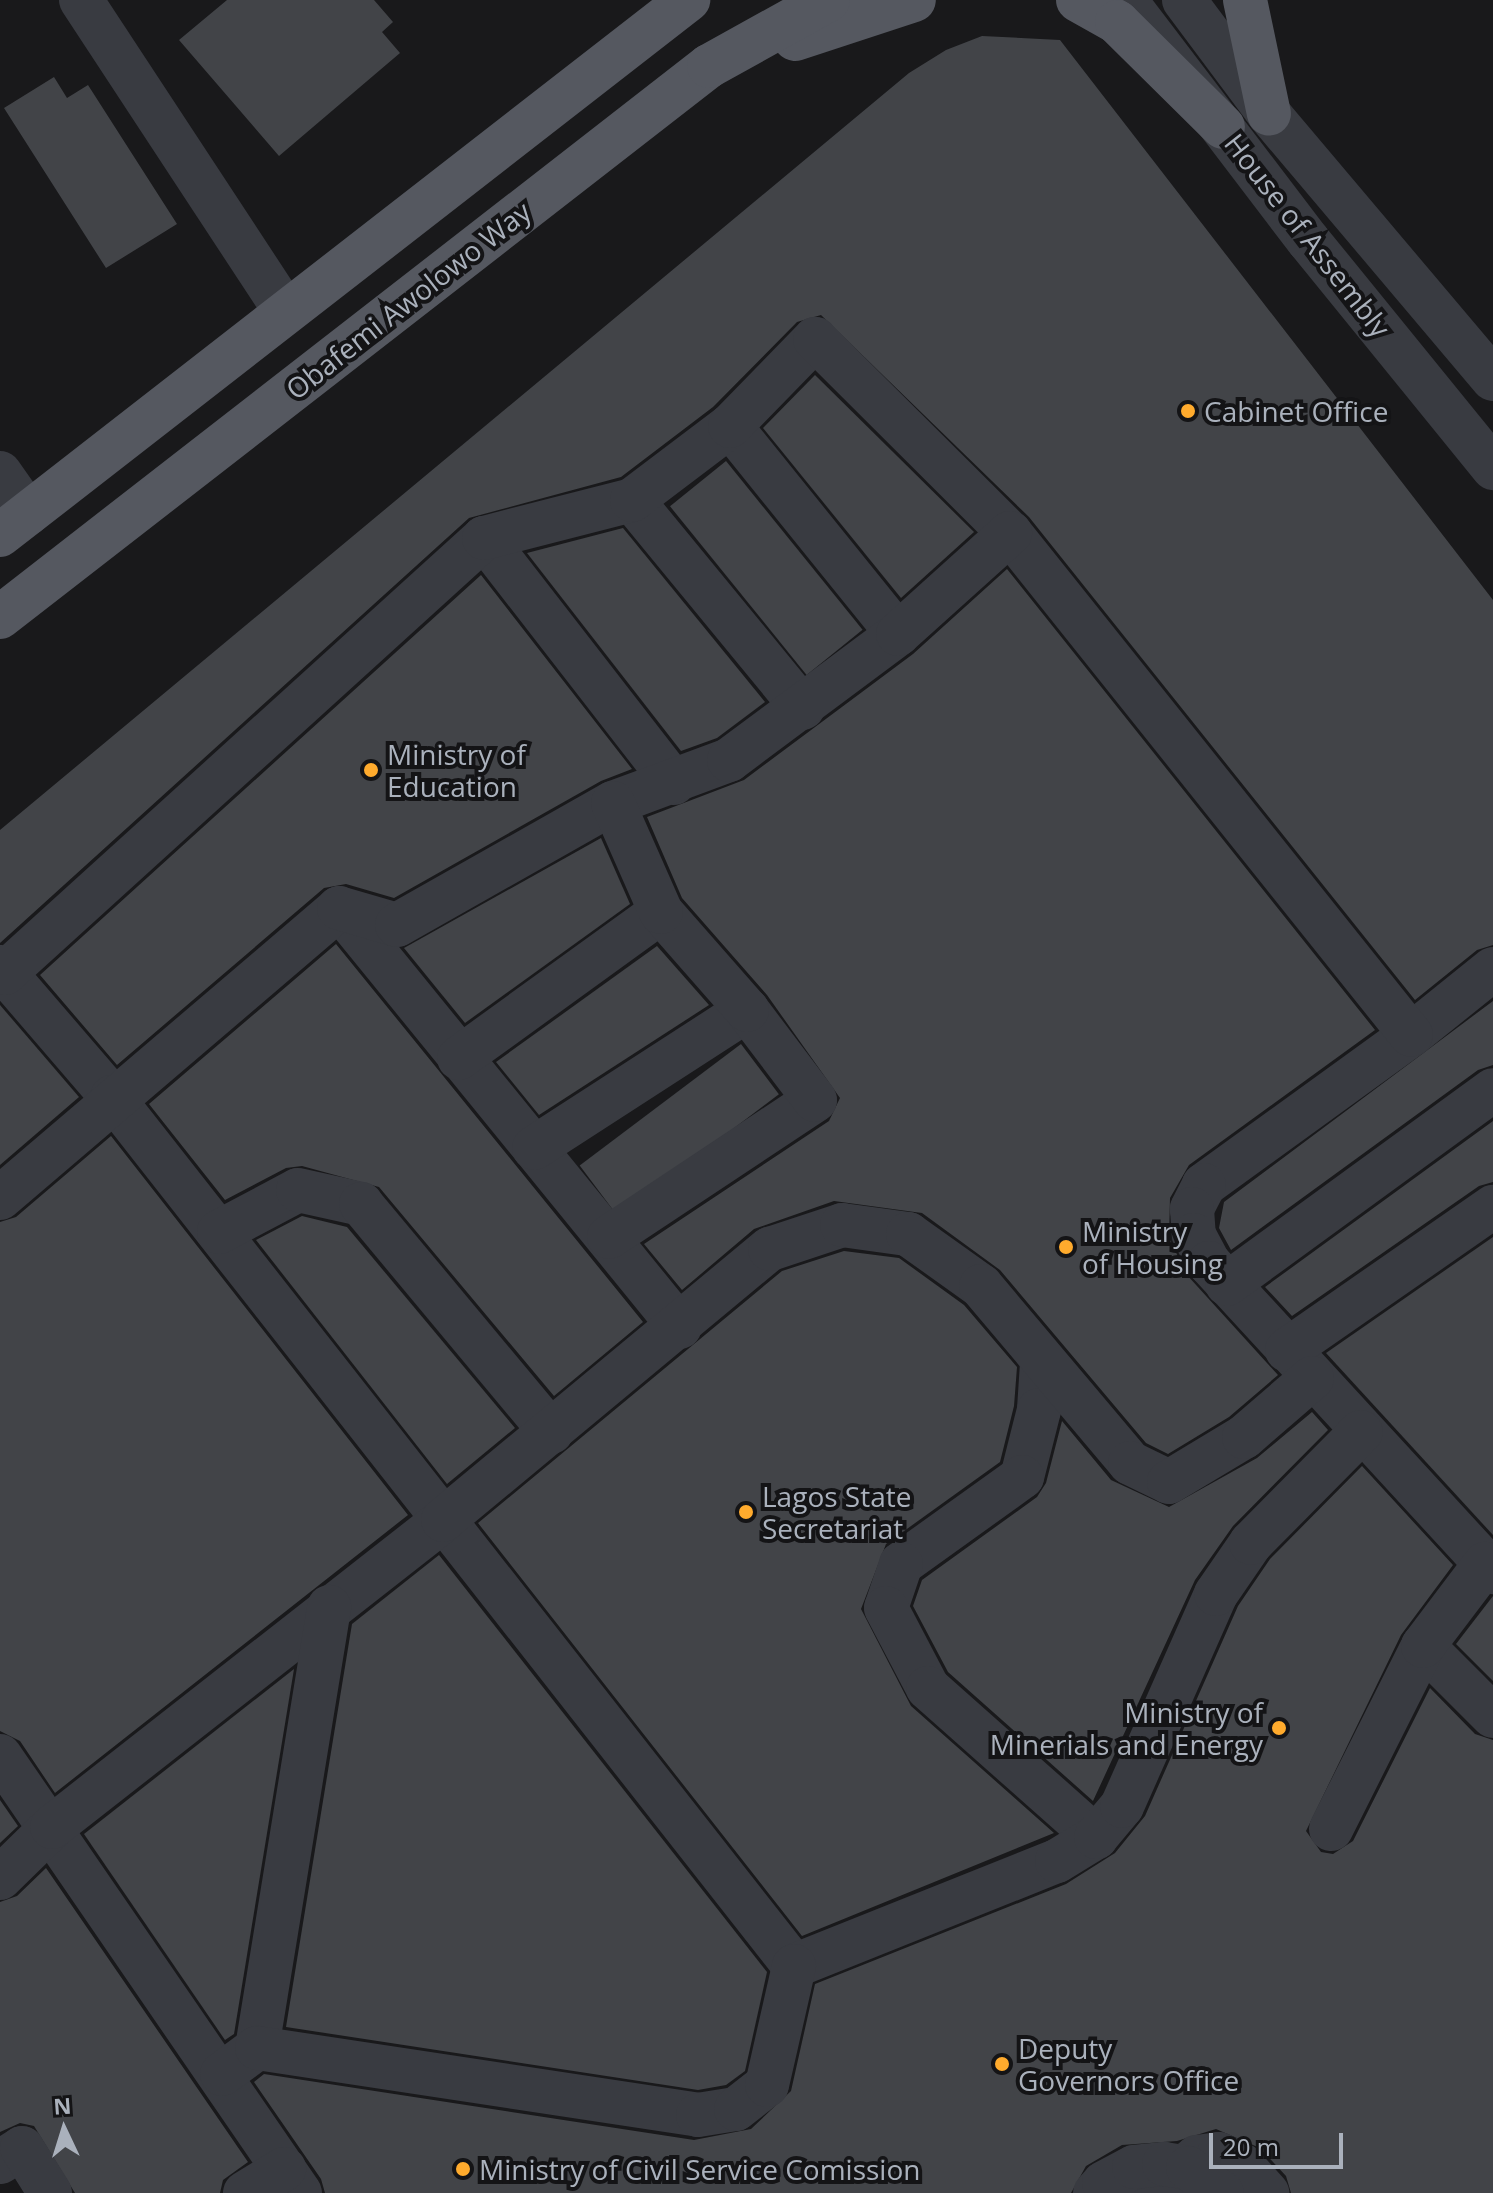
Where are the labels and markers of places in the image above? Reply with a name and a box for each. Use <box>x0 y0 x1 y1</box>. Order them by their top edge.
place label: Cabinet Office <box>1204 394 1388 428</box>
marker: Cabinet Office <box>1179 402 1197 420</box>
place label: Ministry of Education <box>387 737 526 803</box>
marker: Ministry of Education <box>362 761 380 779</box>
place label: Ministry of Housing <box>1082 1214 1223 1280</box>
marker: Ministry of Housing <box>1057 1238 1075 1256</box>
place label: Lagos State Secretariat <box>762 1479 911 1545</box>
marker: Lagos State Secretariat <box>737 1503 755 1521</box>
place label: Ministry of Minerials and Energy <box>990 1695 1263 1761</box>
marker: Ministry of Minerials and Energy <box>1270 1719 1288 1737</box>
place label: Deputy Governors Office <box>1018 2031 1239 2097</box>
marker: Deputy Governors Office <box>993 2055 1011 2073</box>
place label: Ministry of Civil Service Comission <box>479 2152 920 2186</box>
marker: Ministry of Civil Service Comission <box>454 2160 472 2178</box>

